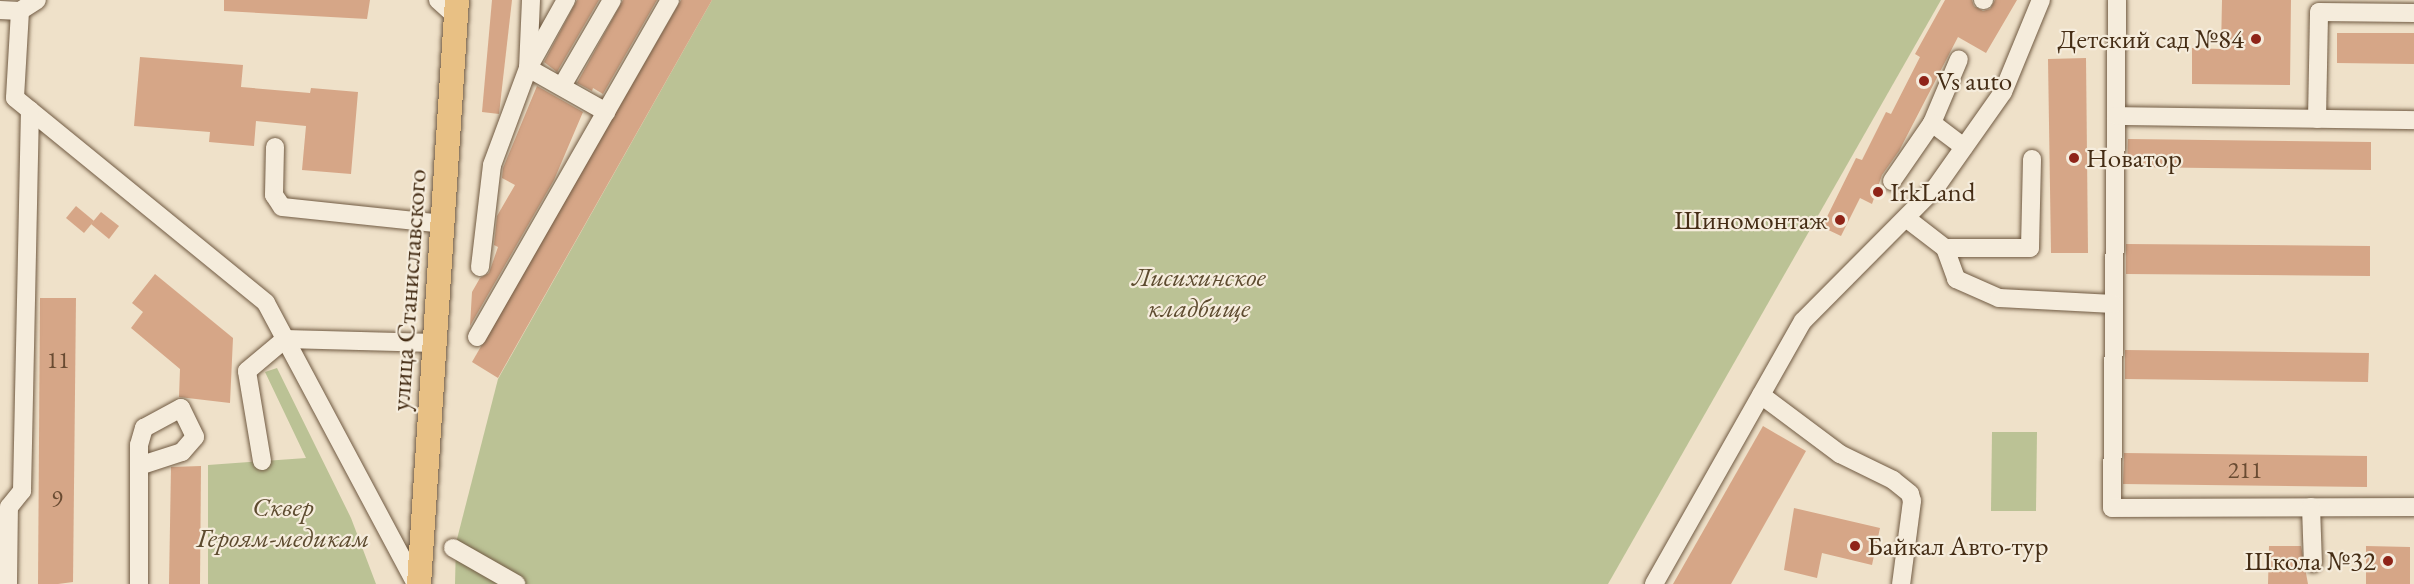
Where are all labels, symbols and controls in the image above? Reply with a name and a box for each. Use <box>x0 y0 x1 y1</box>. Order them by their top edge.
place label: Детский сад №84 <box>2058 23 2244 55</box>
marker: Детский сад №84 <box>2249 32 2263 46</box>
place label: Vs auto <box>1936 65 2012 97</box>
marker: Vs auto <box>1917 74 1931 88</box>
place label: Новатор <box>2086 142 2182 174</box>
marker: Новатор <box>2067 151 2081 165</box>
street label: улица Станиславского <box>383 168 433 412</box>
place label: IrkLand <box>1890 176 1975 208</box>
marker: IrkLand <box>1871 185 1885 199</box>
place label: Шиномонтаж <box>1674 204 1828 236</box>
marker: Шиномонтаж <box>1833 213 1847 227</box>
park label: Лисихинское кладбище <box>1132 260 1266 323</box>
house number: 11 <box>46 346 70 374</box>
house number: 211 <box>2228 456 2262 484</box>
house number: 9 <box>51 485 63 513</box>
park label: Сквер Героям-медикам <box>196 490 370 553</box>
place label: Байкал Авто-тур <box>1867 530 2048 562</box>
marker: Байкал Авто-тур <box>1848 539 1862 553</box>
place label: Школа №32 <box>2245 545 2376 577</box>
marker: Школа №32 <box>2381 554 2395 568</box>

